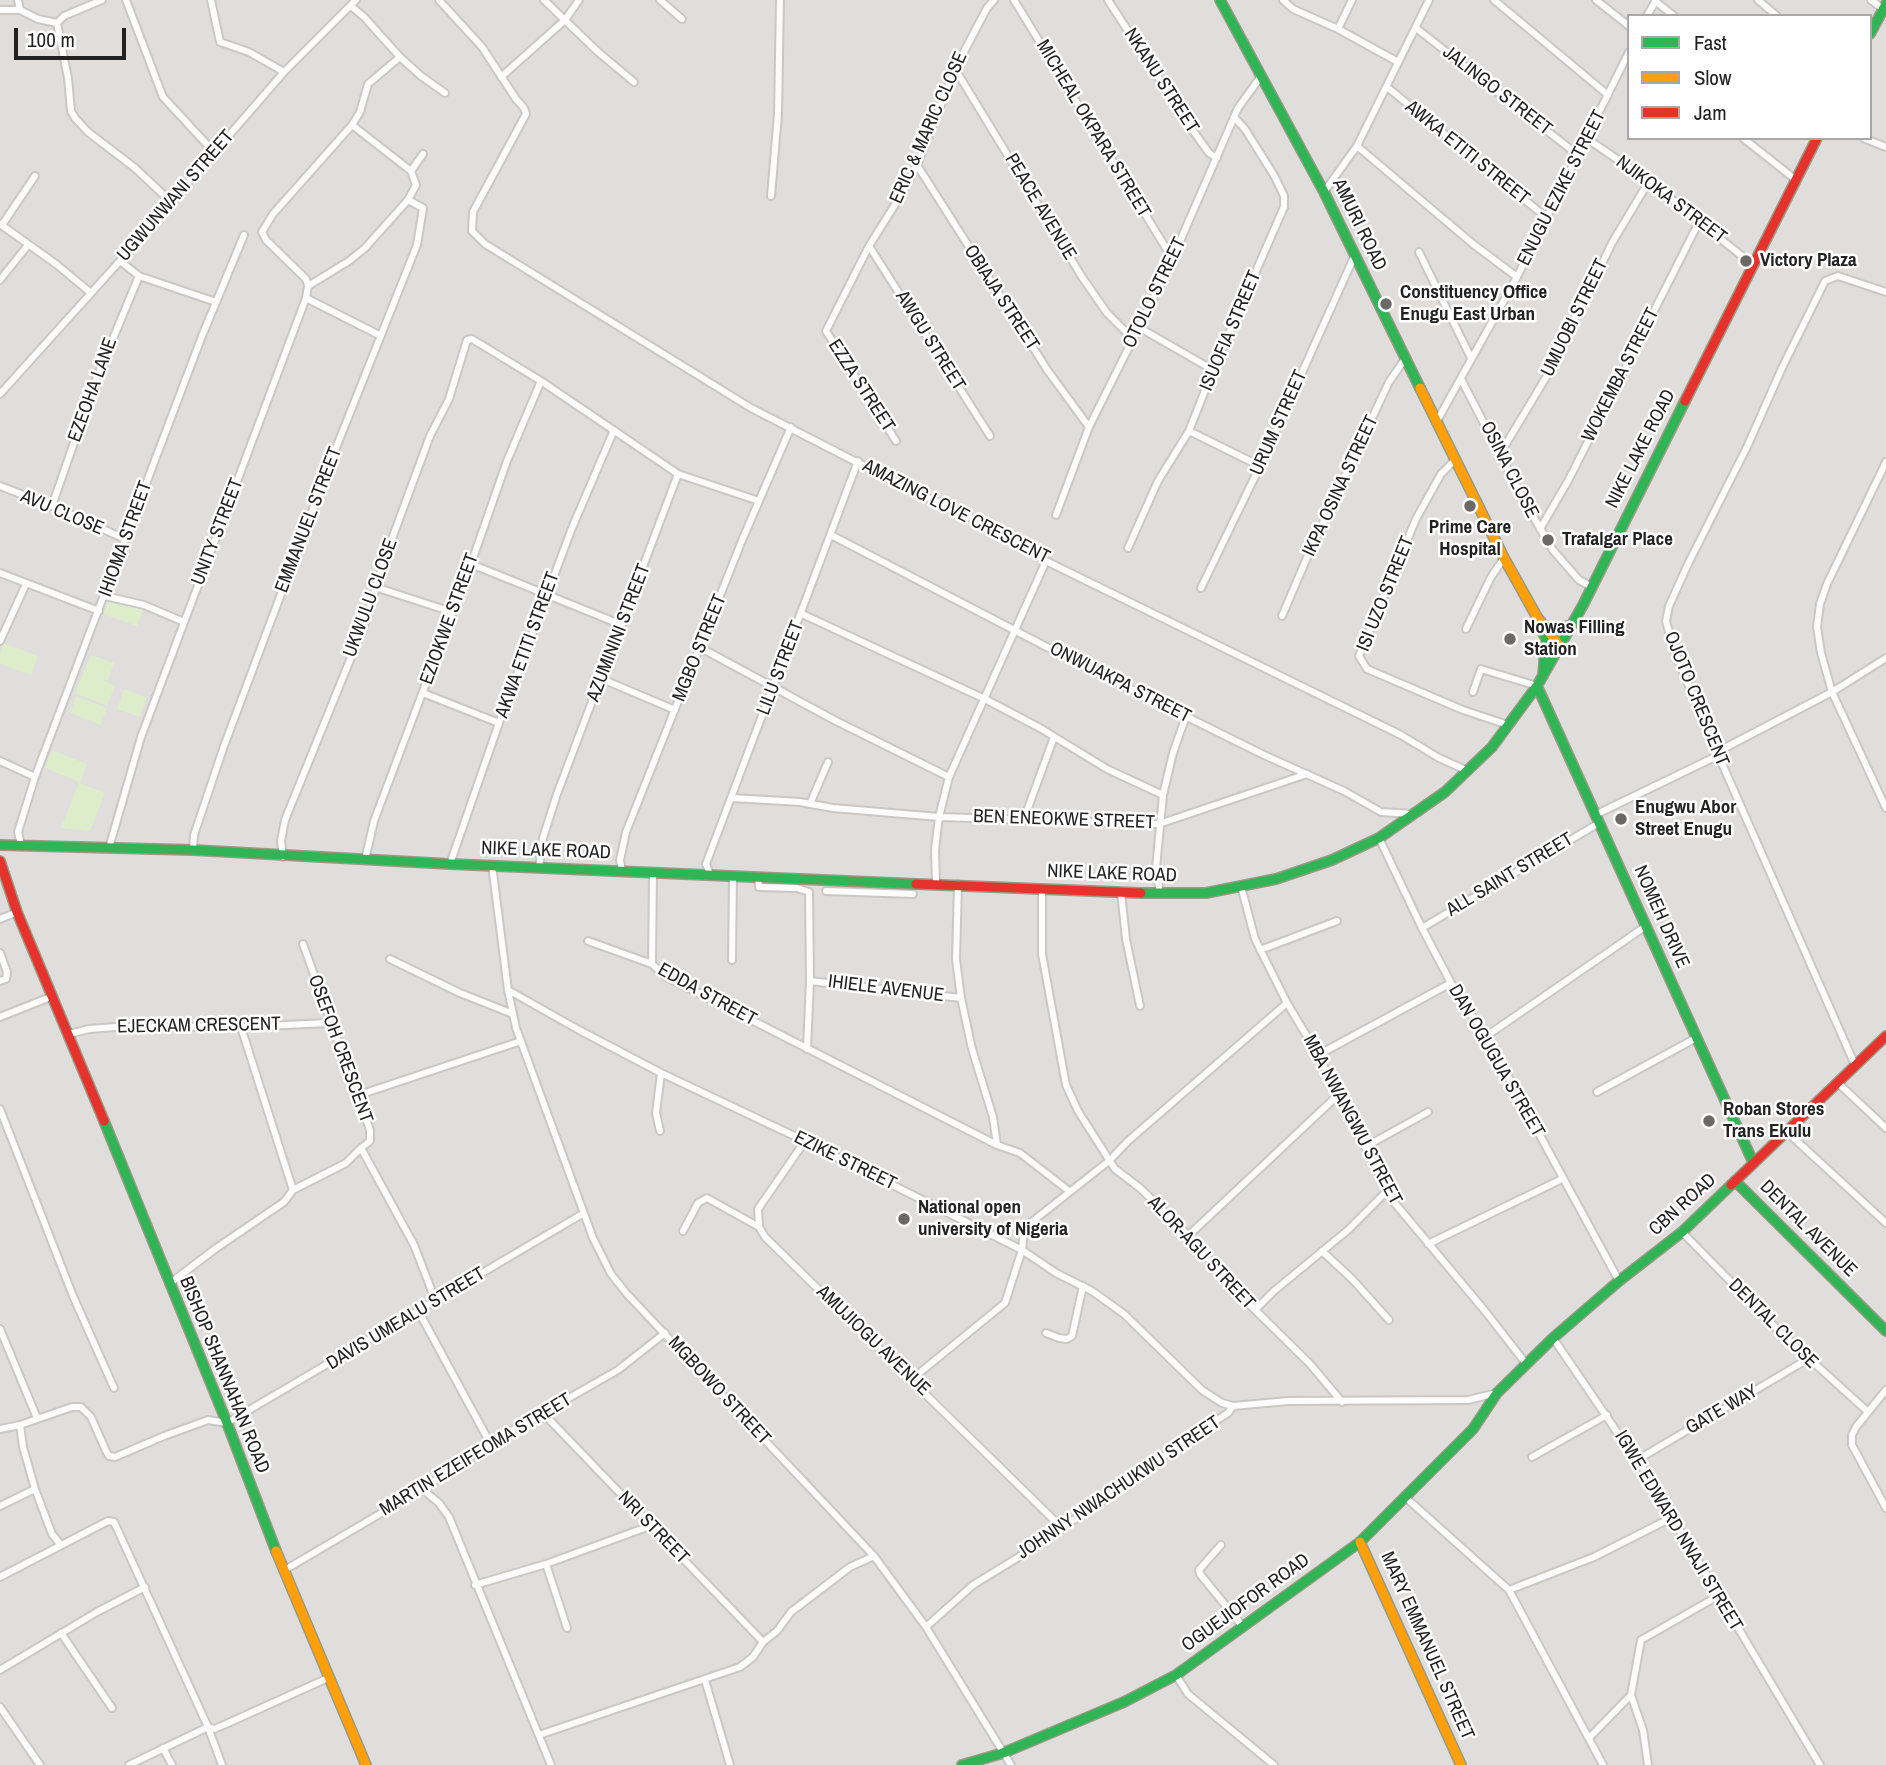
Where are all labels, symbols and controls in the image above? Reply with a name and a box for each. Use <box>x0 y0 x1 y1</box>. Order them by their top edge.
scale bar <box>18 14 130 58</box>
legend <box>1627 14 1872 140</box>
street label: NKANU STREET <box>1119 24 1203 138</box>
text: 100 m <box>27 25 75 54</box>
text: Fast <box>1694 28 1727 57</box>
street label: MICHEAL OKPARA STREET <box>1031 36 1155 222</box>
street label: JALINGO STREET <box>1438 41 1556 141</box>
street label: ERIC & MARIC CLOSE <box>885 49 973 207</box>
text: Slow <box>1694 63 1731 92</box>
street label: AWKA ETITI STREET <box>1400 96 1534 210</box>
text: Jam <box>1694 98 1727 127</box>
street label: ENUGU EZIKE STREET <box>1513 106 1611 270</box>
street label: UGWUNWANI STREET <box>113 126 239 266</box>
street label: PEACE AVENUE <box>999 150 1081 264</box>
street label: NJIKOKA STREET <box>1611 151 1731 249</box>
street label: AMURI ROAD <box>1327 175 1391 275</box>
street label: OTOLO STREET <box>1118 234 1192 352</box>
street label: OBIAJA STREET <box>958 241 1044 355</box>
place label: Victory Plaza <box>1760 250 1857 272</box>
marker: Victory Plaza <box>1738 253 1754 269</box>
street label: UMUOBI STREET <box>1537 255 1613 381</box>
street label: ISUOFIA STREET <box>1195 268 1267 394</box>
place label: Constituency Office Enugu East Urban <box>1400 282 1547 326</box>
street label: AWGU STREET <box>890 287 970 395</box>
marker: Constituency Office Enugu East Urban <box>1378 296 1394 312</box>
street label: WOKEMBA STREET <box>1577 304 1665 446</box>
street label: EZEOHA LANE <box>64 335 122 445</box>
street label: EZZA STREET <box>823 336 899 436</box>
street label: URUM STREET <box>1246 367 1312 479</box>
street label: NIKE LAKE ROAD <box>1601 386 1681 512</box>
street label: IKPA OSINA STREET <box>1298 412 1384 560</box>
street label: OSINA CLOSE <box>1475 418 1543 522</box>
street label: EMMANUEL STREET <box>271 444 347 596</box>
street label: AMAZING LOVE CRESCENT <box>859 455 1053 569</box>
street label: UNITY STREET <box>187 475 249 589</box>
street label: IHIOMA STREET <box>95 478 157 600</box>
street label: AVU CLOSE <box>17 485 107 541</box>
marker: Prime Care Hospital <box>1462 498 1478 514</box>
place label: Prime Care Hospital <box>1429 517 1511 561</box>
place label: Trafalgar Place <box>1562 529 1673 551</box>
marker: Trafalgar Place <box>1540 532 1556 548</box>
street label: ISI UZO STREET <box>1353 533 1419 655</box>
street label: UKWULU CLOSE <box>339 536 403 660</box>
street label: EZIOKWE STREET <box>416 550 484 688</box>
street label: AZUMININI STREET <box>582 561 656 705</box>
street label: AKWA ETITI STREET <box>491 569 565 721</box>
street label: MGBO STREET <box>668 591 732 705</box>
place label: Nowas Filling Station <box>1524 617 1624 661</box>
street label: LILU STREET <box>753 618 809 718</box>
street label: OJOTO CRESCENT <box>1659 628 1733 770</box>
marker: Nowas Filling Station <box>1502 631 1518 647</box>
street label: ONWUAKPA STREET <box>1046 638 1194 728</box>
place label: Enugwu Abor Street Enugu <box>1635 797 1736 841</box>
street label: BEN ENEOKWE STREET <box>973 805 1155 835</box>
marker: Enugwu Abor Street Enugu <box>1613 811 1629 827</box>
street label: ALL SAINT STREET <box>1443 828 1577 922</box>
street label: NIKE LAKE ROAD <box>481 837 611 865</box>
street label: NIKE LAKE ROAD <box>1047 860 1177 888</box>
street label: NOMEH DRIVE <box>1628 862 1694 972</box>
street label: EDDA STREET <box>654 959 760 1031</box>
street label: IHIELE AVENUE <box>827 971 945 1007</box>
street label: OSEFOH CRESCENT <box>303 972 377 1126</box>
street label: DAN OGUGUA STREET <box>1443 981 1549 1141</box>
street label: EJECKAM CRESCENT <box>117 1013 281 1039</box>
street label: MBA NWANGWU STREET <box>1298 1031 1406 1209</box>
place label: Roban Stores Trans Ekulu <box>1723 1099 1824 1143</box>
marker: Roban Stores Trans Ekulu <box>1701 1113 1717 1129</box>
street label: EZIKE STREET <box>790 1126 900 1196</box>
street label: CBN ROAD <box>1645 1169 1721 1241</box>
street label: DENTAL AVENUE <box>1755 1176 1861 1282</box>
street label: ALOR-AGU STREET <box>1142 1191 1260 1315</box>
place label: National open university of Nigeria <box>918 1197 1068 1241</box>
marker: National open university of Nigeria <box>896 1211 912 1227</box>
street label: DAVIS UMEALU STREET <box>323 1263 489 1375</box>
street label: BISHOP SHANNAHAN ROAD <box>174 1273 274 1477</box>
street label: DENTAL CLOSE <box>1723 1274 1823 1374</box>
street label: AMUJIOGU AVENUE <box>811 1281 935 1401</box>
street label: MGBOWO STREET <box>663 1332 775 1450</box>
street label: GATE WAY <box>1682 1380 1762 1440</box>
street label: MARTIN EZEIFEOMA STREET <box>376 1389 576 1521</box>
street label: JOHNNY NWACHUKWU STREET <box>1013 1411 1225 1565</box>
street label: IGWE EDWARD NNAJI STREET <box>1609 1427 1747 1635</box>
street label: NRI STREET <box>613 1487 693 1569</box>
street label: OGUEJIOFOR ROAD <box>1178 1549 1314 1657</box>
street label: MARY EMMANUEL STREET <box>1375 1549 1479 1743</box>

